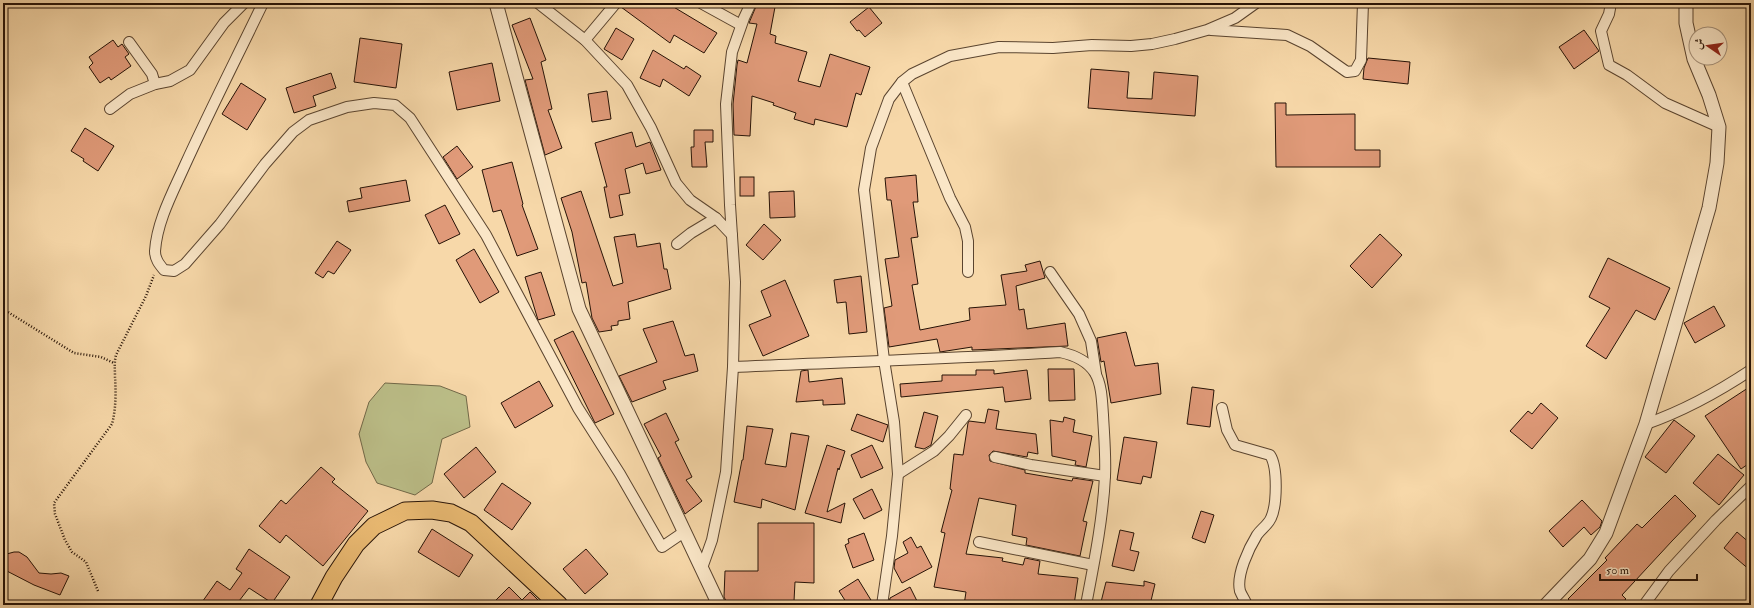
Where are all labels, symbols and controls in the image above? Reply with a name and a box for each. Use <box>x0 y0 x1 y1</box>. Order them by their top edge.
north arrow <box>1688 26 1728 66</box>
text: ش <box>1691 37 1706 51</box>
scale bar <box>1600 556 1697 582</box>
text: 50 m <box>1606 563 1630 578</box>

